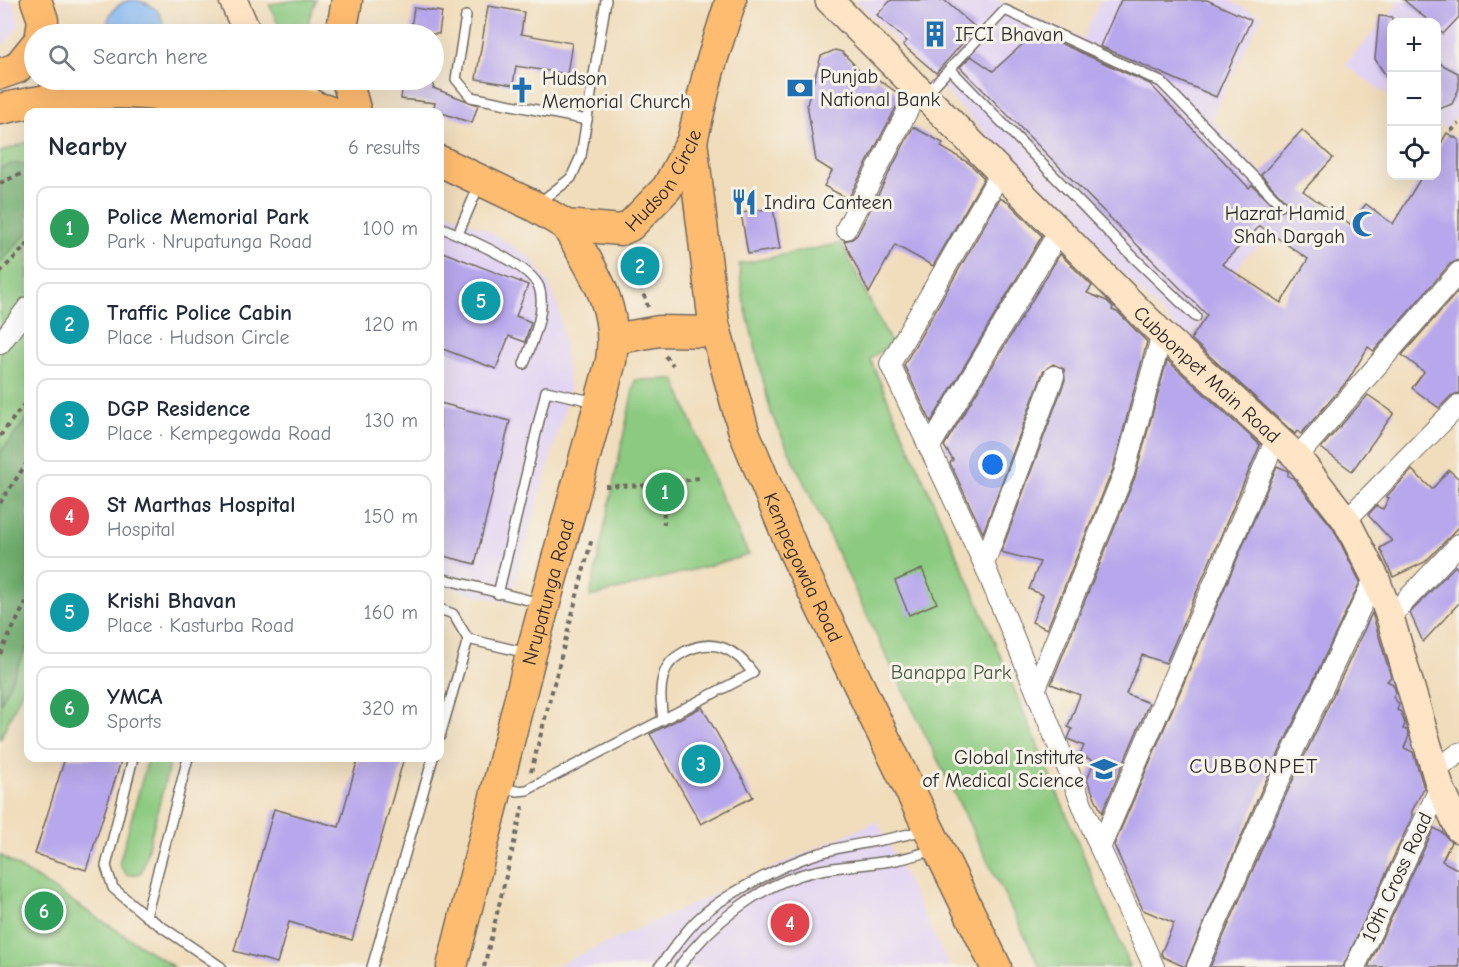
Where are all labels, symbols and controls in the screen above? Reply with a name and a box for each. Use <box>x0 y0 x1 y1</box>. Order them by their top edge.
map controls <box>1387 18 1441 180</box>
button: + <box>1387 18 1441 72</box>
building icon: IFCI Bhavan <box>920 19 950 49</box>
place label: IFCI Bhavan <box>955 23 1063 46</box>
search box <box>24 24 444 90</box>
icon: search <box>45 41 78 74</box>
text: Search here <box>93 44 208 70</box>
place label: Punjab National Bank <box>820 65 941 111</box>
place label: Hudson Memorial Church <box>542 67 691 113</box>
button: − <box>1387 72 1441 126</box>
bank icon: Punjab National Bank <box>785 73 815 103</box>
church icon: Hudson Memorial Church <box>507 75 537 105</box>
button: locate <box>1387 126 1441 180</box>
street label: Hudson Circle <box>620 127 706 236</box>
text: Nearby <box>48 132 127 162</box>
text: 6 results <box>348 136 420 159</box>
restaurant icon: Indira Canteen <box>729 187 759 217</box>
place label: Indira Canteen <box>764 191 893 214</box>
place label: Hazrat Hamid Shah Dargah <box>1225 202 1345 248</box>
text: Police Memorial Park <box>107 204 309 230</box>
mosque icon: Hazrat Hamid Shah Dargah <box>1350 209 1380 239</box>
text: 1 <box>66 217 73 240</box>
text: 100 m <box>363 217 418 240</box>
text: Park · Nrupatunga Road <box>107 230 312 253</box>
pin: 2 <box>620 244 660 288</box>
pin: 5 <box>462 278 500 324</box>
text: Traffic Police Cabin <box>107 300 292 326</box>
street label: Cubbonpet Main Road <box>1129 301 1285 448</box>
text: 2 <box>65 313 74 336</box>
text: 120 m <box>364 313 418 336</box>
text: Place · Hudson Circle <box>107 326 290 349</box>
text: DGP Residence <box>107 396 250 422</box>
text: 3 <box>65 409 74 432</box>
text: 130 m <box>365 409 418 432</box>
text: Place · Kempegowda Road <box>107 422 331 445</box>
your location <box>978 450 1007 479</box>
pin: 1 <box>646 470 684 514</box>
street label: Kempegowda Road <box>759 489 847 646</box>
text: St Marthas Hospital <box>107 492 295 518</box>
text: 4 <box>65 505 74 528</box>
text: 150 m <box>364 505 418 528</box>
street label: Nrupatunga Road <box>517 517 579 667</box>
text: Hospital <box>107 518 175 541</box>
text: Krishi Bhavan <box>107 588 236 614</box>
text: 5 <box>64 601 75 624</box>
text: 160 m <box>364 601 418 624</box>
text: Place · Kasturba Road <box>107 614 294 637</box>
park label: Banappa Park <box>891 661 1012 684</box>
text: YMCA <box>107 684 162 710</box>
text: 6 <box>64 697 75 720</box>
text: 320 m <box>362 697 418 720</box>
text: Sports <box>107 710 161 733</box>
pin: 3 <box>682 742 720 786</box>
place label: Global Institute of Medical Science <box>922 746 1084 792</box>
school or university icon: Global Institute of Medical Science <box>1089 754 1119 784</box>
district label: CUBBONPET <box>1189 754 1319 778</box>
street label: 10th Cross Road <box>1357 809 1437 945</box>
pin: 6 <box>24 888 63 934</box>
pin: 4 <box>770 900 810 946</box>

